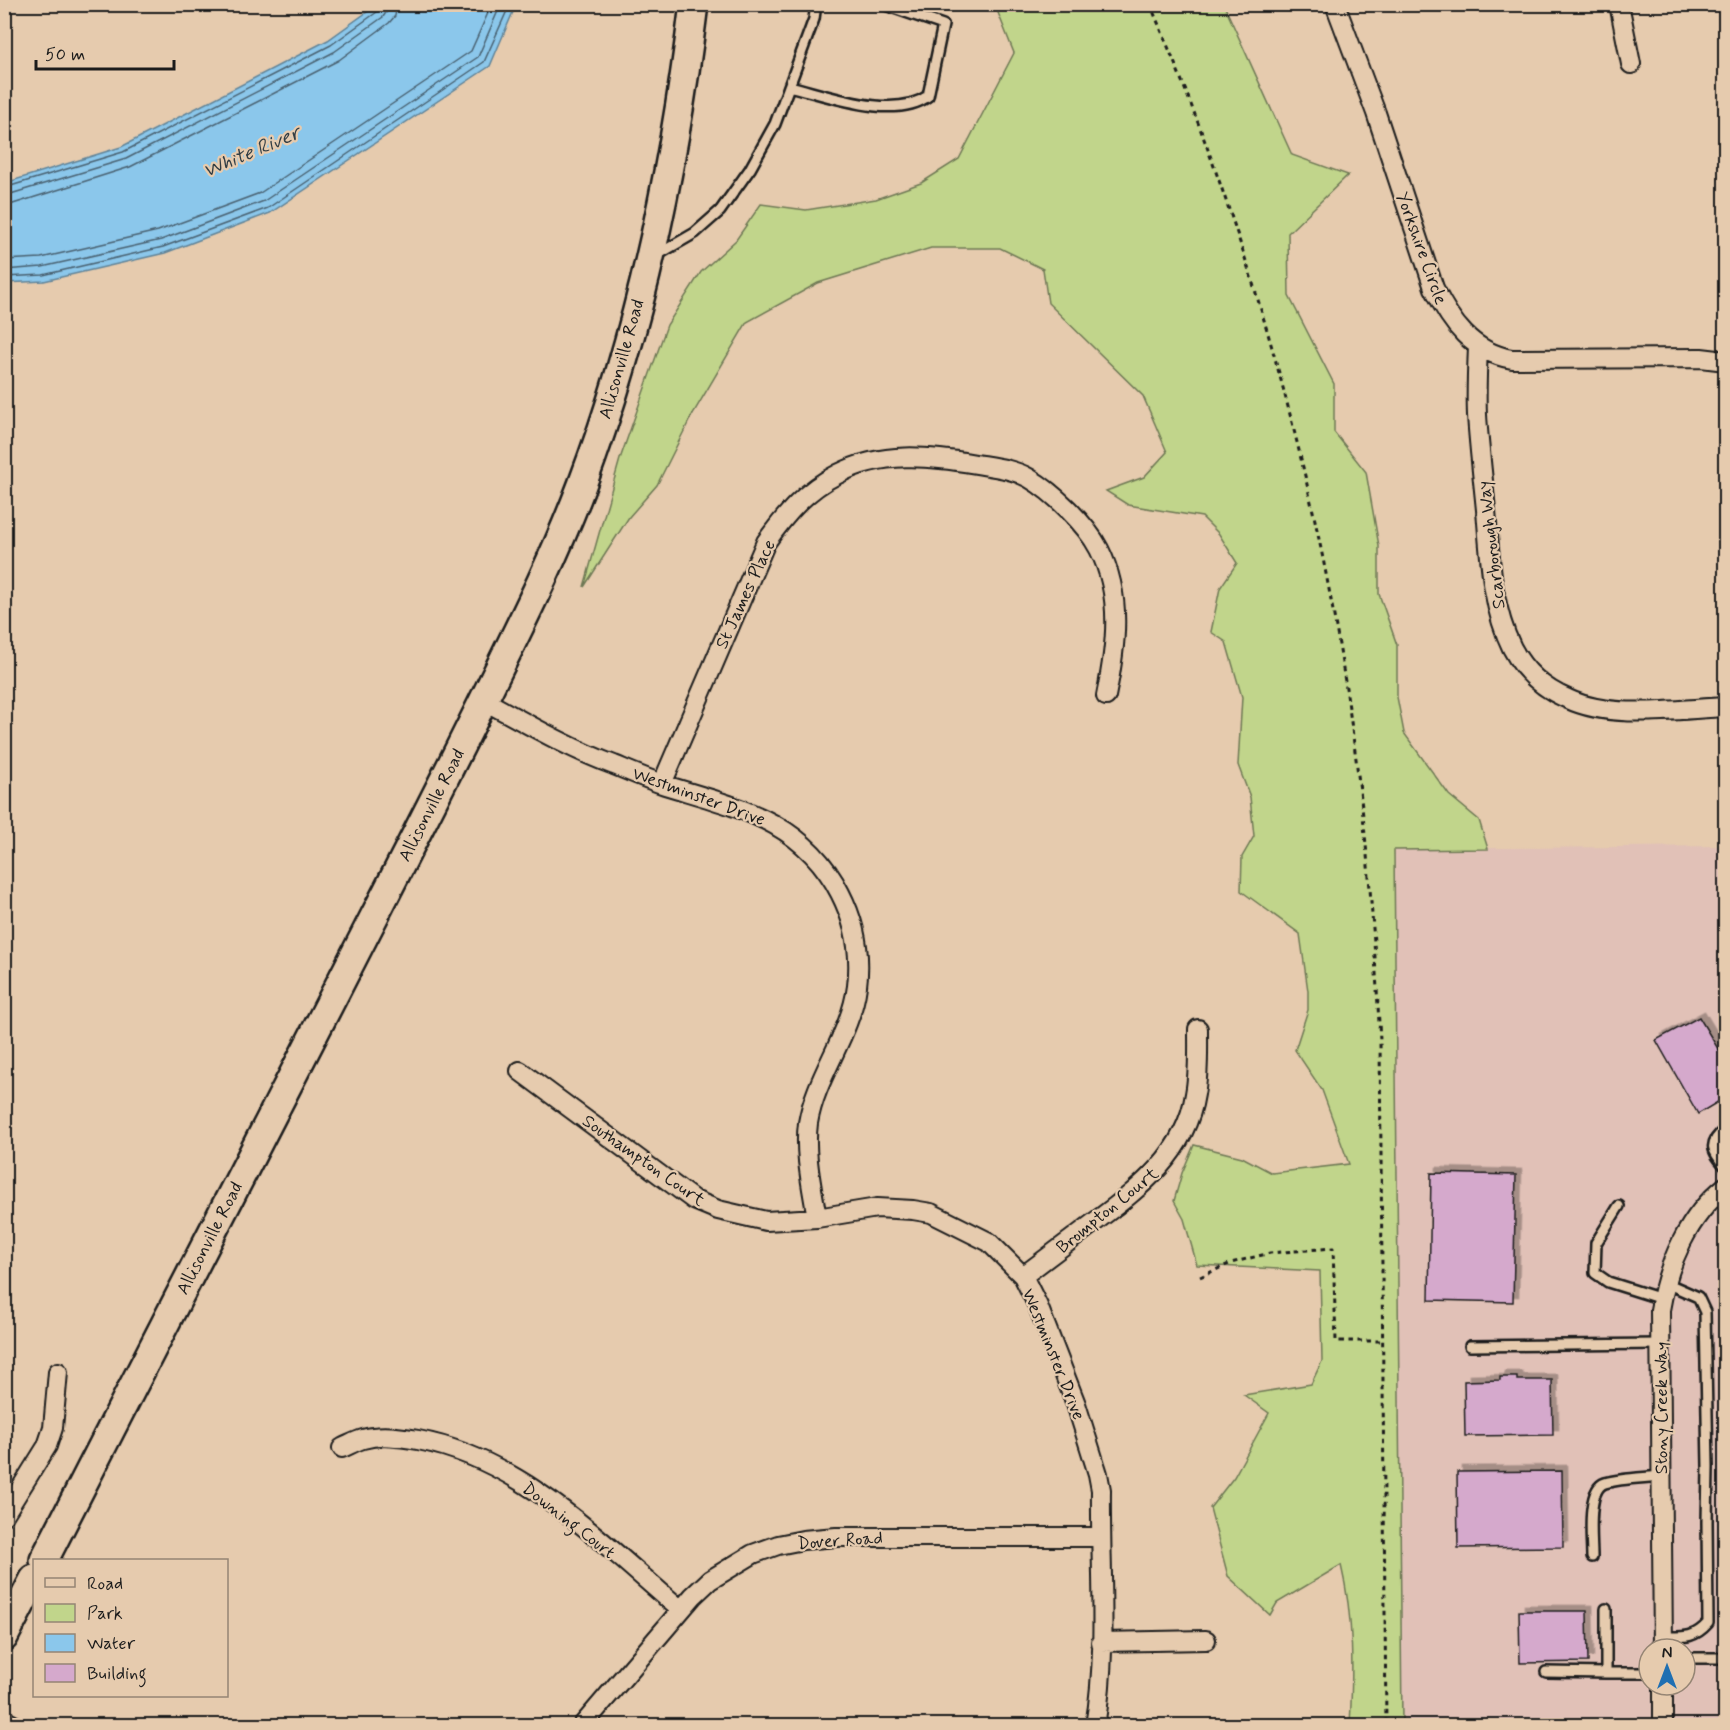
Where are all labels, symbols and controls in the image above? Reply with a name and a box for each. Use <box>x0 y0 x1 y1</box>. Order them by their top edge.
scale bar <box>36 33 174 71</box>
text: 50 m <box>45 43 85 67</box>
water label: White River <box>199 119 307 185</box>
street label: Yorkshire Circle <box>1390 189 1453 308</box>
street label: Allisonville Road <box>593 297 651 422</box>
street label: Scarborough Way <box>1472 480 1512 610</box>
street label: St James Place <box>710 536 782 653</box>
street label: Allisonville Road <box>393 745 471 866</box>
street label: Westminster Drive <box>629 762 768 832</box>
street label: Southampton Court <box>577 1109 710 1212</box>
street label: Brompton Court <box>1051 1162 1164 1259</box>
street label: Allisonville Road <box>171 1178 249 1299</box>
street label: Westminster Drive <box>1016 1285 1090 1424</box>
street label: Stony Creek Way <box>1650 1342 1674 1474</box>
street label: Downing Court <box>516 1477 620 1567</box>
street label: Dover Road <box>797 1526 883 1556</box>
legend <box>33 1559 228 1697</box>
text: Road <box>87 1572 123 1596</box>
text: Park <box>87 1602 123 1626</box>
text: Water <box>87 1632 136 1656</box>
north arrow <box>1637 1637 1697 1697</box>
text: N <box>1662 1643 1672 1664</box>
text: Building <box>87 1662 147 1688</box>

